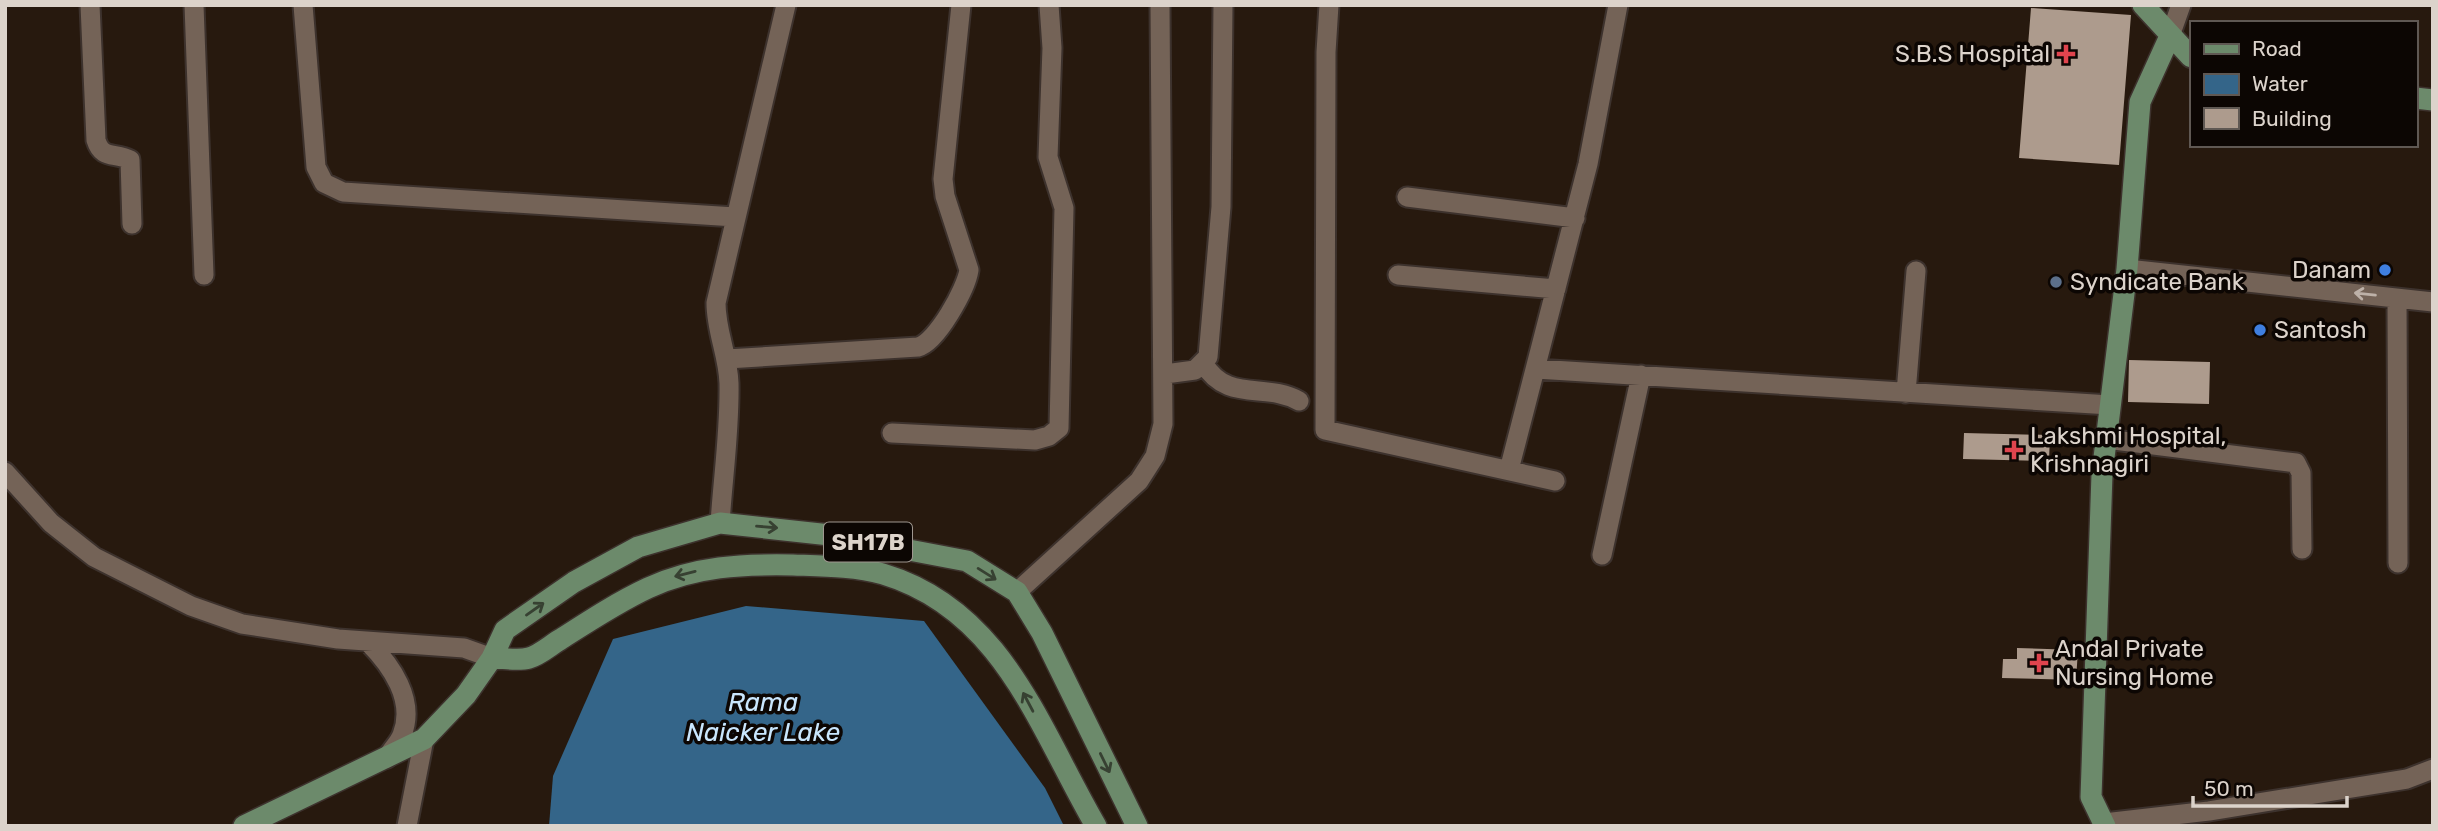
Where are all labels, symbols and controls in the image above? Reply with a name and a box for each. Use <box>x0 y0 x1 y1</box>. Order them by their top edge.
legend <box>2190 21 2417 147</box>
text: Road <box>2252 36 2302 61</box>
place label: S.B.S Hospital <box>1895 40 2050 68</box>
marker: S.B.S Hospital <box>2056 44 2076 64</box>
text: Water <box>2252 71 2308 96</box>
text: Building <box>2252 106 2332 131</box>
place label: Danam <box>2292 256 2371 284</box>
marker: Danam <box>2377 262 2393 278</box>
place label: Syndicate Bank <box>2070 268 2245 296</box>
marker: Syndicate Bank <box>2048 274 2064 290</box>
one-way arrow <box>2354 288 2377 301</box>
place label: Santosh <box>2274 316 2367 344</box>
marker: Santosh <box>2252 322 2268 338</box>
place label: Lakshmi Hospital, Krishnagiri <box>2030 422 2227 478</box>
marker: Lakshmi Hospital, Krishnagiri <box>2004 440 2024 460</box>
one-way arrow <box>755 521 777 534</box>
road number: SH17B <box>824 522 912 562</box>
one-way arrow <box>977 567 997 581</box>
one-way arrow <box>674 568 697 581</box>
one-way arrow <box>525 602 544 616</box>
place label: Andal Private Nursing Home <box>2055 635 2214 691</box>
marker: Andal Private Nursing Home <box>2029 653 2049 673</box>
water label: Rama Naicker Lake <box>686 687 841 748</box>
one-way arrow <box>1021 692 1035 712</box>
one-way arrow <box>1098 752 1112 773</box>
scale bar <box>2193 764 2347 808</box>
text: 50 m <box>2204 776 2254 801</box>

